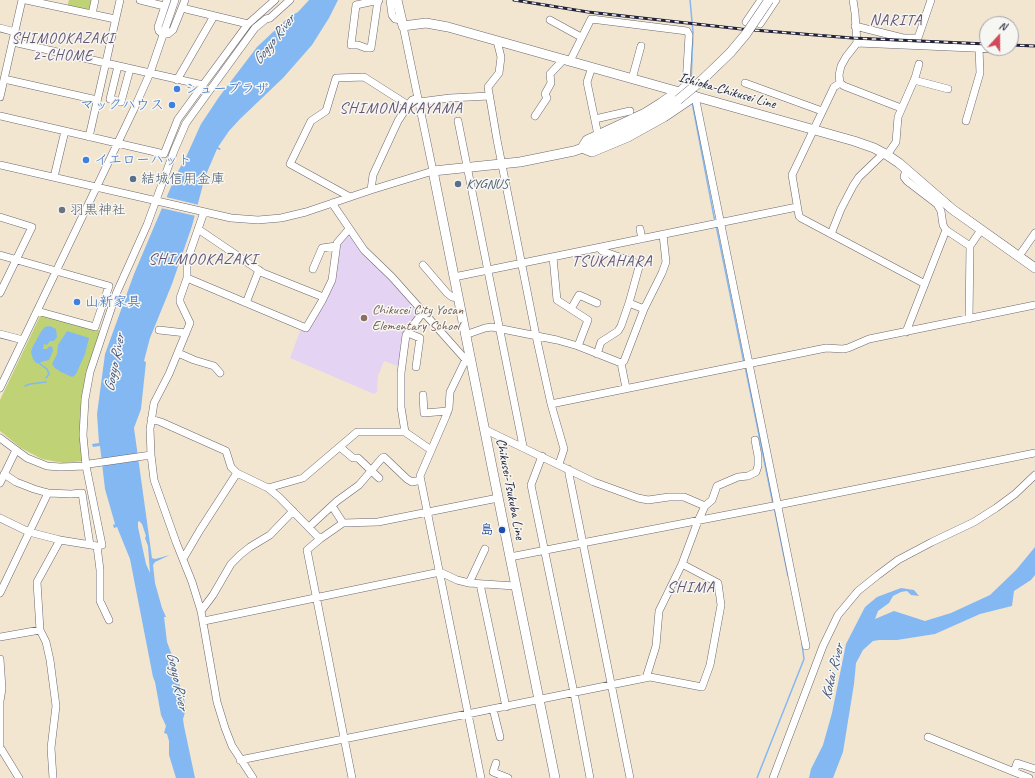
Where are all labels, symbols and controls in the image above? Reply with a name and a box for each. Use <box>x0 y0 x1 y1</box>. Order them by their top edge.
district label: NARITA <box>869 11 923 31</box>
water label: Gogyo River <box>249 12 299 68</box>
north arrow <box>979 16 1019 56</box>
text: N <box>997 18 1009 33</box>
district label: SHIMOOKAZAKI 2-CHOME <box>12 30 114 65</box>
street label: Ishioka-Chikusei Line <box>676 69 778 113</box>
place label: シュープラザ <box>185 81 269 97</box>
marker: シュープラザ <box>172 84 182 94</box>
place label: マックハウス <box>80 97 164 113</box>
district label: SHIMONAKAYAMA <box>340 99 462 119</box>
marker: マックハウス <box>167 100 177 110</box>
place label: イエローハット <box>94 152 192 168</box>
marker: イエローハット <box>81 155 91 165</box>
place label: 結城信用金庫 <box>141 171 225 187</box>
marker: 結城信用金庫 <box>128 174 138 184</box>
place label: KYGNUS <box>466 176 508 192</box>
marker: KYGNUS <box>453 179 463 189</box>
place label: 羽黒神社 <box>70 202 126 218</box>
marker: 羽黒神社 <box>57 205 67 215</box>
district label: SHIMOOKAZAKI <box>149 250 257 270</box>
district label: TSUKAHARA <box>572 252 652 272</box>
place label: 山新家具 <box>85 294 141 310</box>
marker: 山新家具 <box>72 297 82 307</box>
place label: Chikusei City Yosan Elementary School <box>372 302 463 334</box>
marker: Chikusei City Yosan Elementary School <box>359 313 369 323</box>
water label: Gogyo River <box>101 333 129 393</box>
street label: Chikusei-Tsukuba Line <box>492 437 528 541</box>
place label: 島 <box>480 522 494 538</box>
marker: 島 <box>497 525 507 535</box>
district label: SHIMA <box>667 578 715 598</box>
water label: Kokai River <box>817 643 849 701</box>
water label: Gogyo River <box>162 651 192 711</box>

